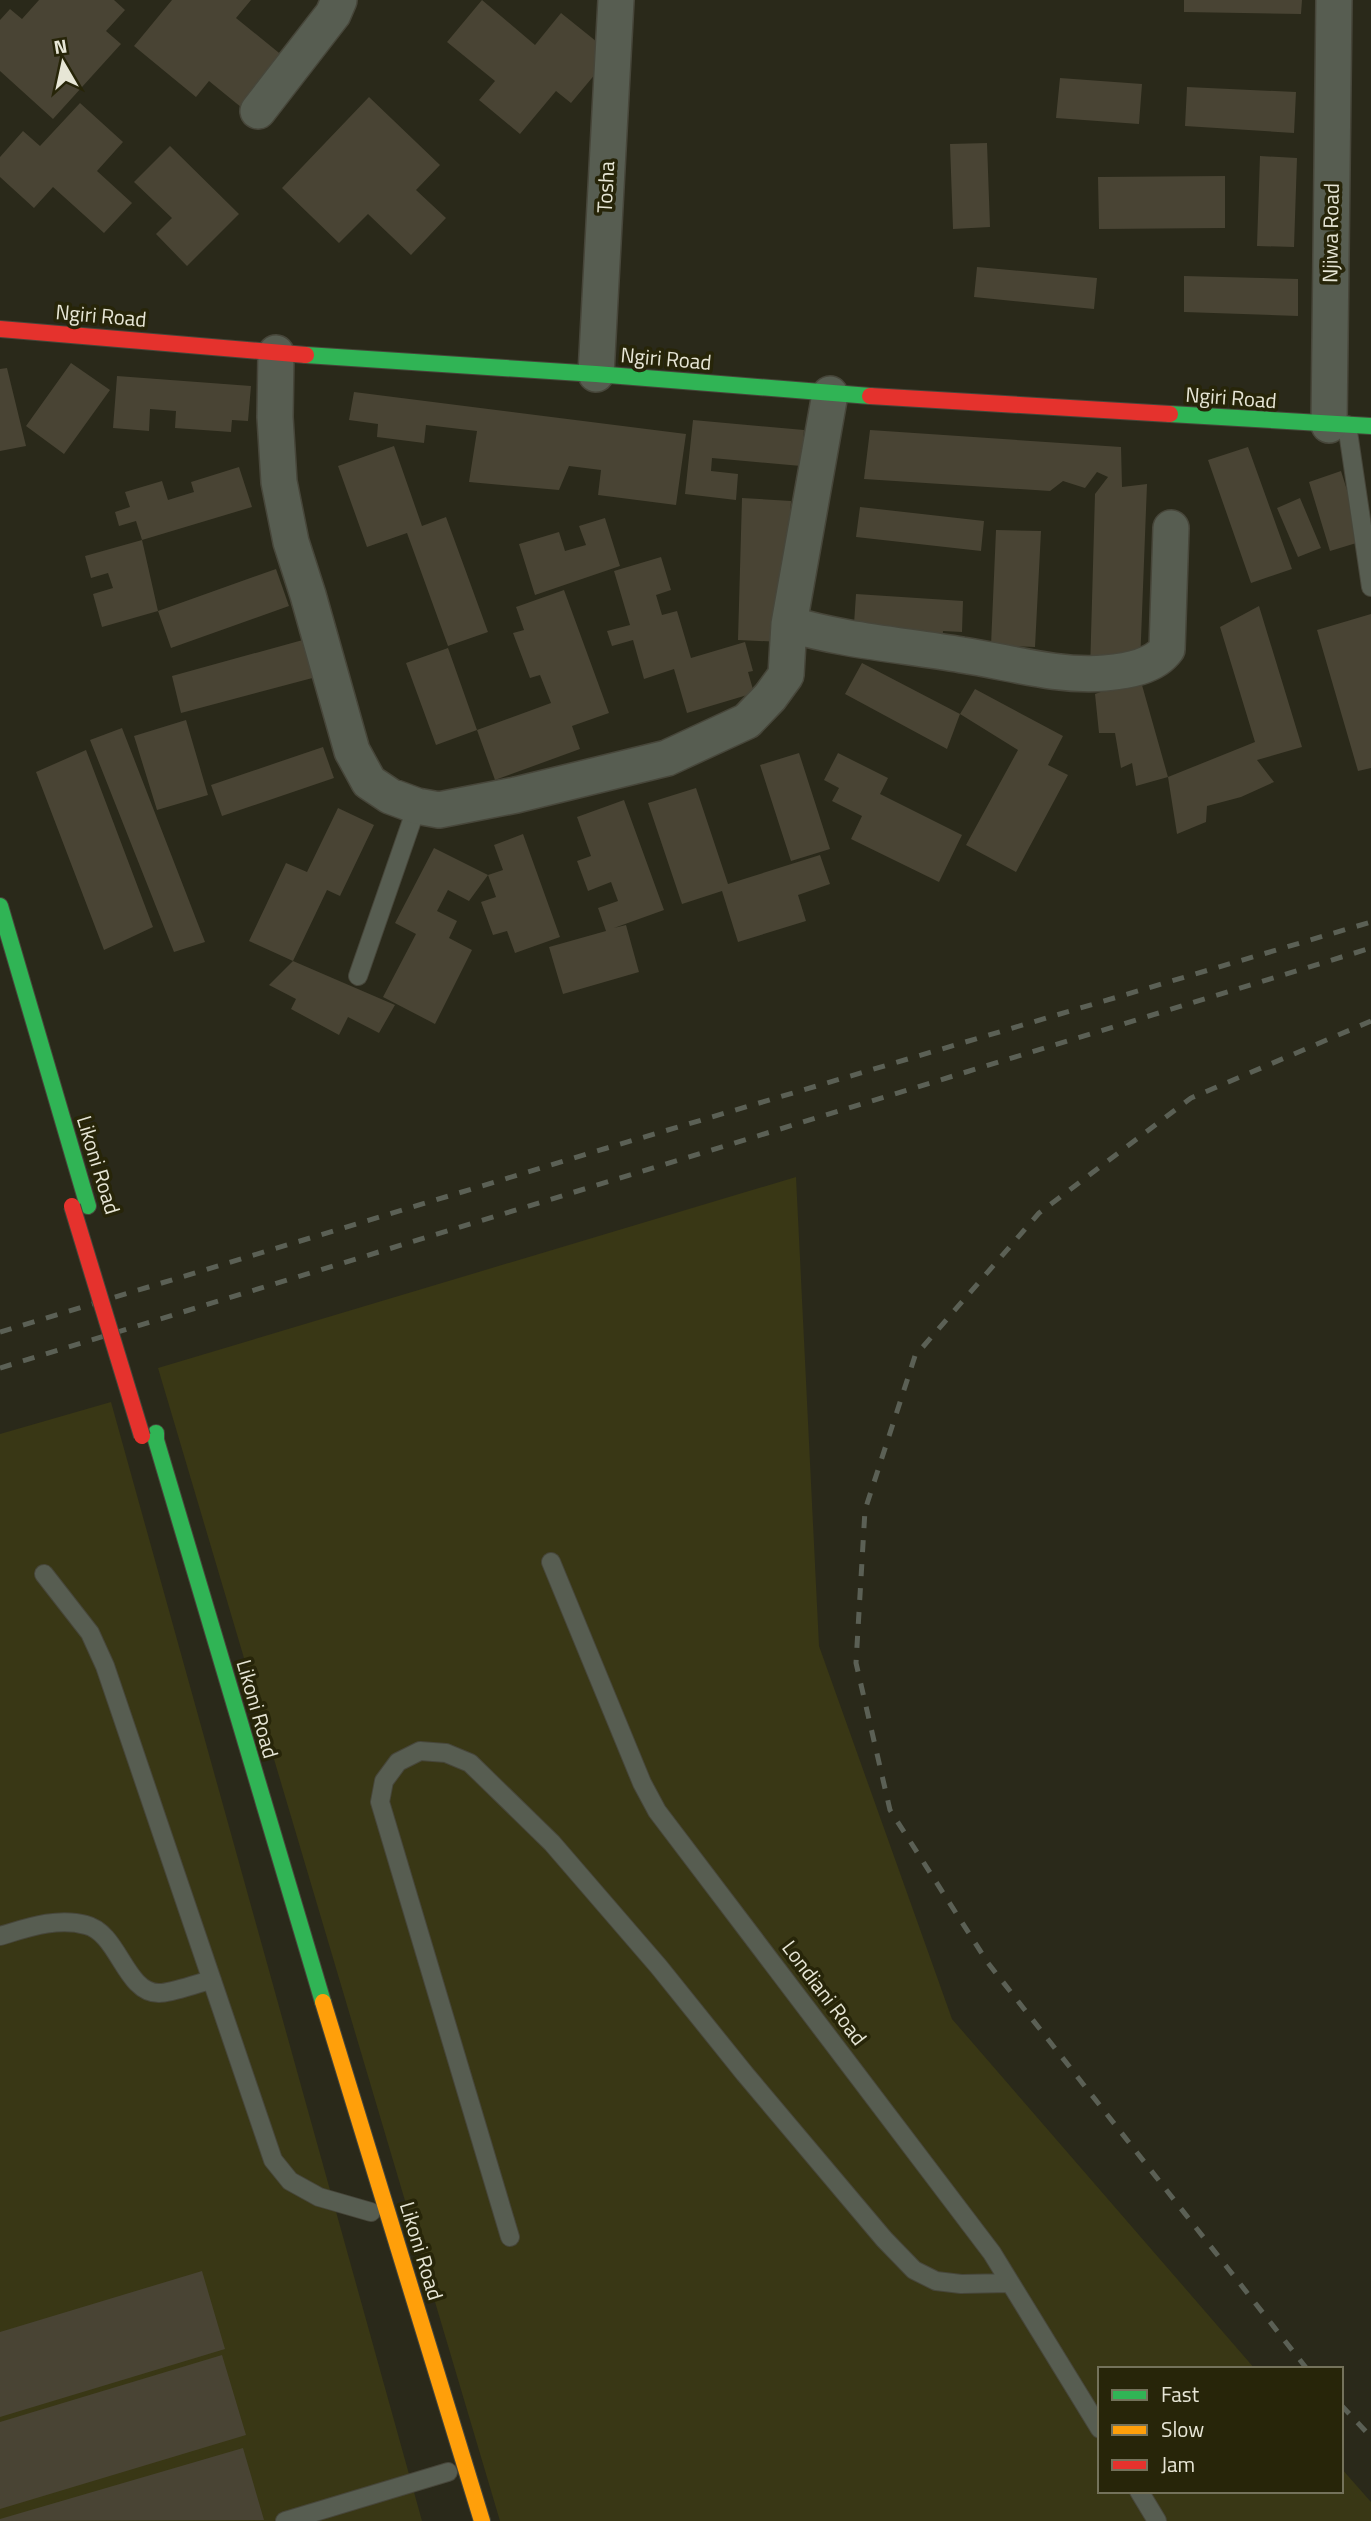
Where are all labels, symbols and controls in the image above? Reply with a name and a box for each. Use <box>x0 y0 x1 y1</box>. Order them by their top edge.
north arrow <box>28 28 98 98</box>
text: N <box>51 30 69 61</box>
street label: Tosha <box>588 160 622 214</box>
street label: Njiwa Road <box>1313 183 1347 283</box>
street label: Ngiri Road <box>54 295 148 335</box>
street label: Ngiri Road <box>619 338 713 378</box>
street label: Ngiri Road <box>1184 378 1278 416</box>
street label: Likoni Road <box>69 1111 129 1218</box>
street label: Likoni Road <box>229 1656 287 1762</box>
street label: Londiani Road <box>775 1933 875 2052</box>
street label: Likoni Road <box>392 2197 452 2304</box>
legend <box>1098 2367 1343 2493</box>
text: Fast <box>1161 2378 1200 2410</box>
text: Slow <box>1161 2413 1204 2445</box>
text: Jam <box>1161 2448 1195 2480</box>

